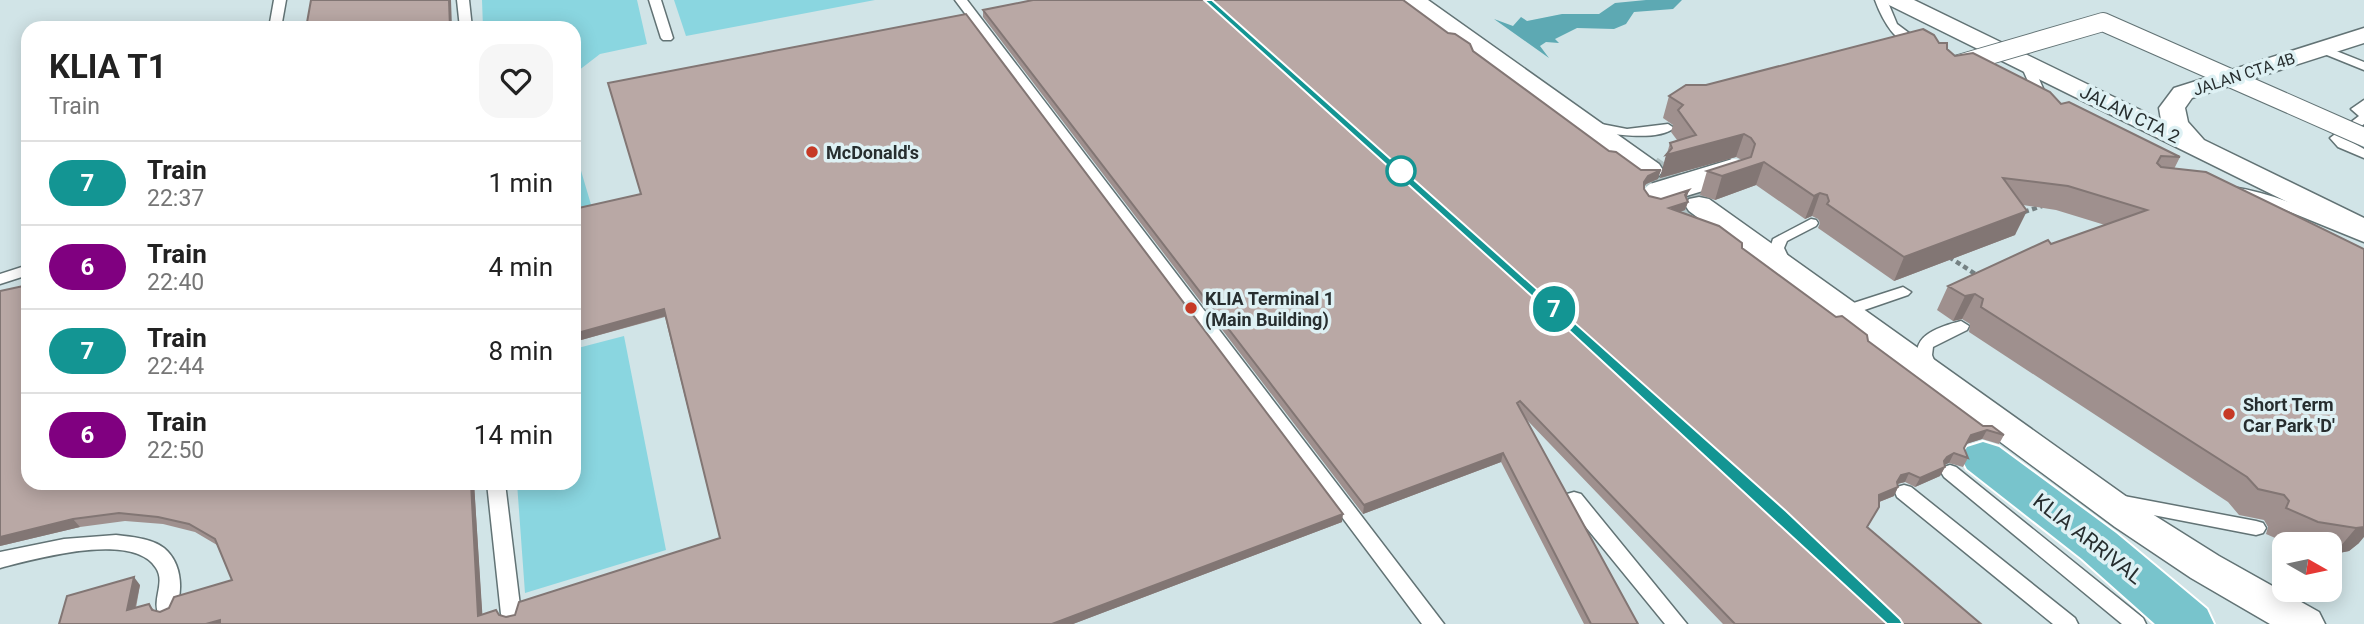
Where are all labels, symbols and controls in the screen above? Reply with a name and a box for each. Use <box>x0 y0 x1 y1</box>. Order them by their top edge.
button: heart <box>479 44 553 118</box>
text: KLIA T1 <box>49 47 167 86</box>
street label: JALAN CTA 4B <box>2191 49 2297 99</box>
street label: JALAN CTA 2 <box>2077 81 2183 147</box>
text: Train <box>49 93 100 120</box>
place label: McDonald's <box>826 142 919 163</box>
marker: McDonald's <box>804 144 820 160</box>
text: Train <box>147 155 207 185</box>
unlabelled marker <box>1386 156 1416 186</box>
text: 1 min <box>488 168 553 198</box>
text: 7 <box>81 169 94 197</box>
text: 22:37 <box>147 185 204 212</box>
text: Train <box>147 239 207 269</box>
text: 4 min <box>488 252 553 282</box>
text: 6 <box>81 253 94 281</box>
text: 22:40 <box>147 269 204 296</box>
line badge: 7 <box>1531 286 1577 332</box>
place label: KLIA Terminal 1 (Main Building) <box>1205 288 1334 331</box>
text: 7 <box>1547 295 1561 323</box>
marker: KLIA Terminal 1 (Main Building) <box>1183 300 1199 316</box>
text: Train <box>147 323 207 353</box>
text: 8 min <box>488 336 553 366</box>
text: 7 <box>81 337 94 365</box>
text: 22:44 <box>147 353 204 380</box>
place label: Short Term Car Park 'D' <box>2243 394 2335 436</box>
marker: Short Term Car Park 'D' <box>2221 406 2237 422</box>
text: Train <box>147 407 207 437</box>
text: 14 min <box>474 420 553 450</box>
text: 6 <box>81 421 94 449</box>
text: 22:50 <box>147 437 204 464</box>
street label: KLIA ARRIVAL <box>2029 489 2147 589</box>
north arrow <box>2272 532 2342 602</box>
map controls <box>2272 532 2342 602</box>

